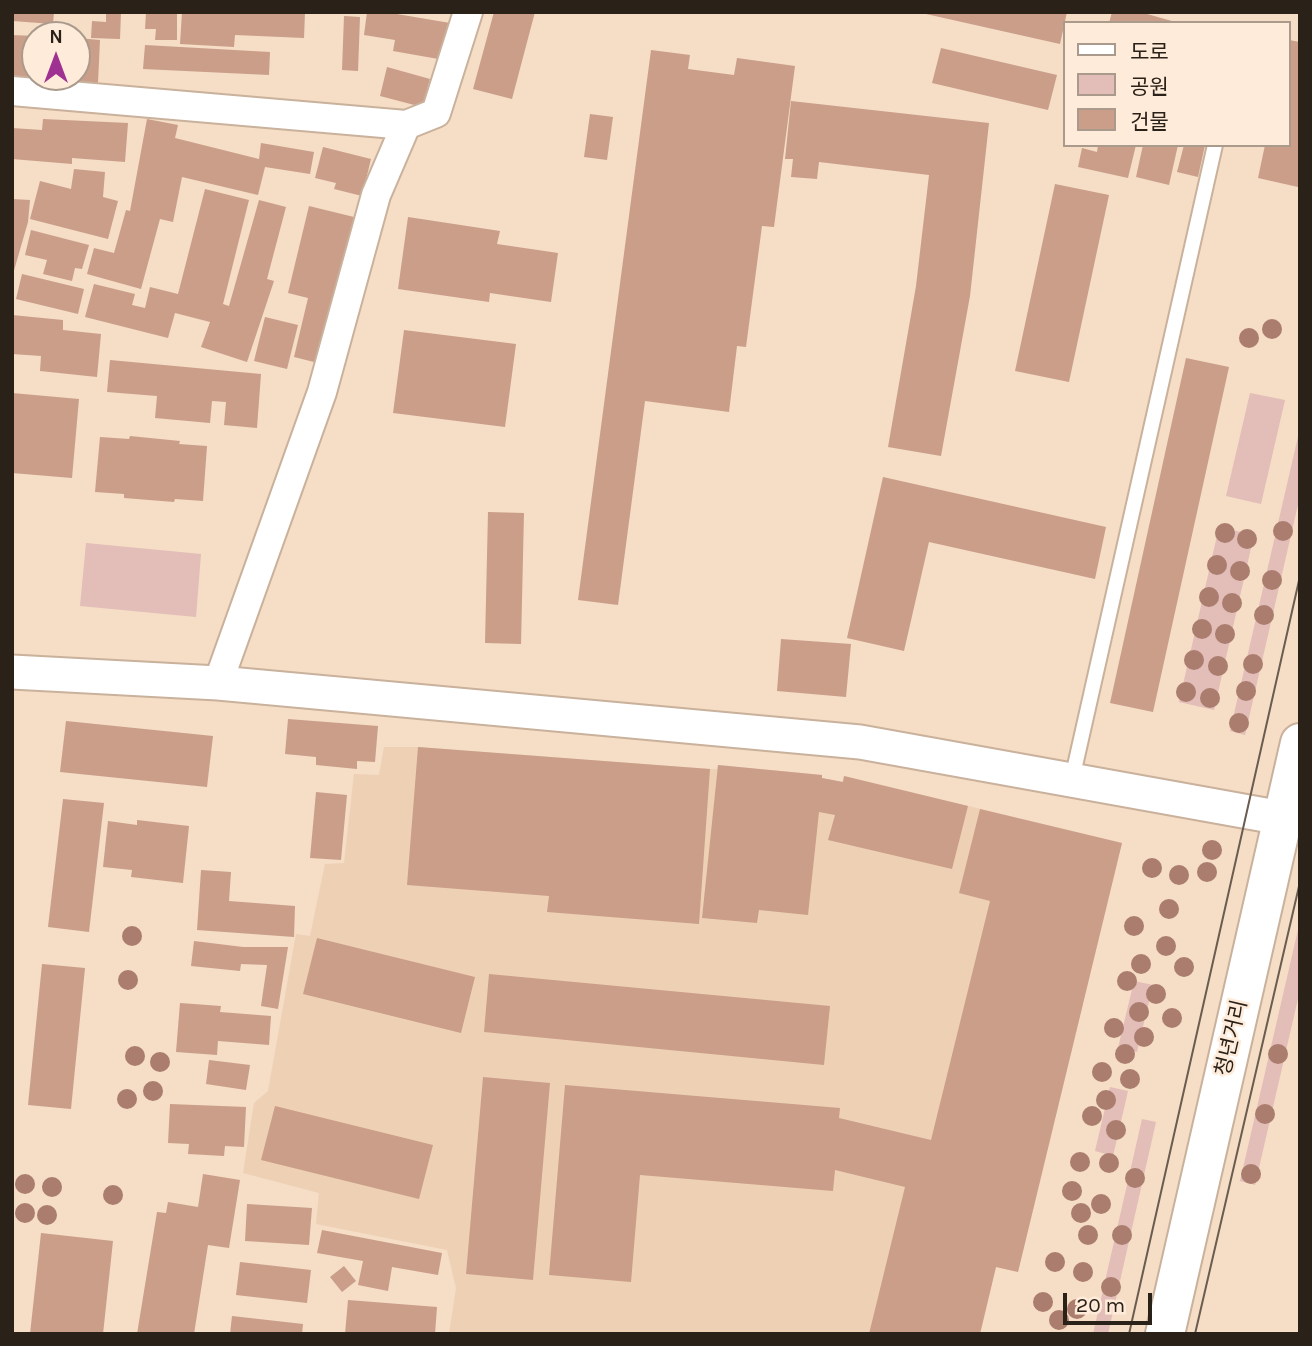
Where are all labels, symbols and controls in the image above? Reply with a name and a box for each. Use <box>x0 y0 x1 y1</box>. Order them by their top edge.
north arrow <box>21 21 91 91</box>
legend <box>1064 21 1291 147</box>
text: N <box>49 26 63 48</box>
text: 도로 <box>1130 40 1169 64</box>
text: 공원 <box>1130 75 1169 99</box>
text: 건물 <box>1130 110 1169 134</box>
street label: 청년거리 <box>1211 998 1253 1078</box>
scale bar <box>1067 1280 1156 1324</box>
text: 20 m <box>1076 1293 1125 1317</box>

